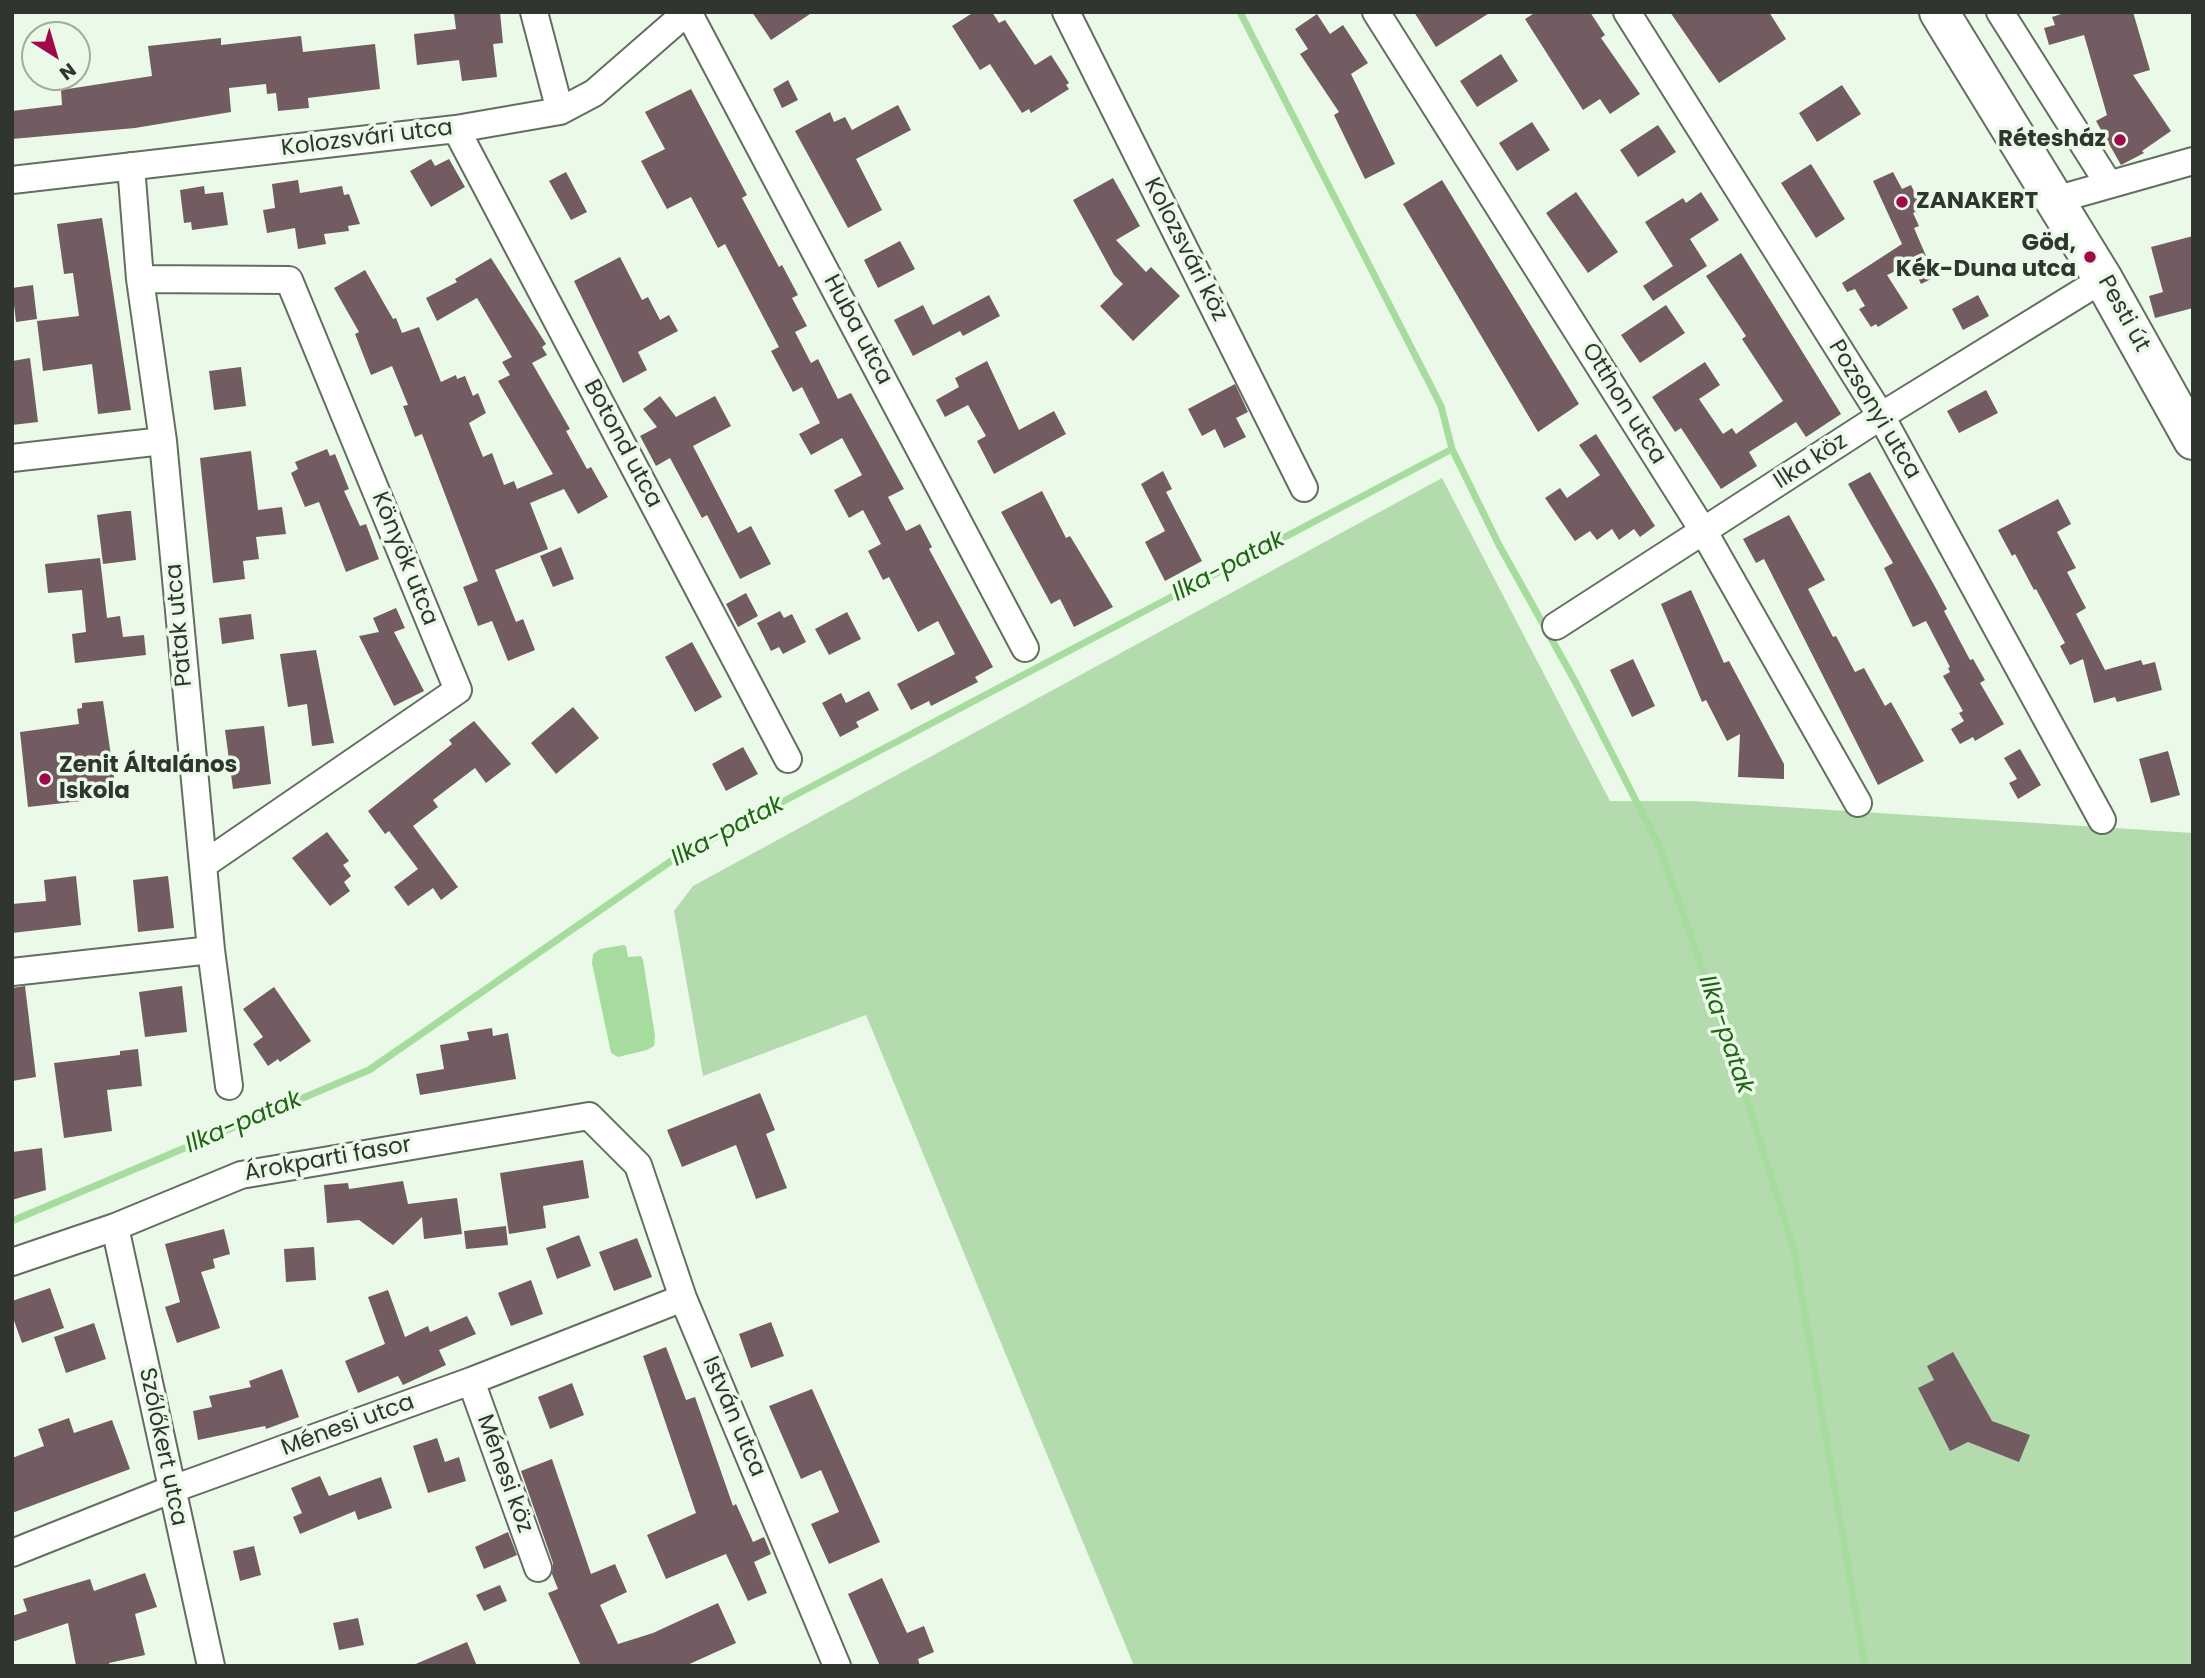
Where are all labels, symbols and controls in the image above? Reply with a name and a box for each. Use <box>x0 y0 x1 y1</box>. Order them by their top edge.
north arrow <box>21 21 91 91</box>
text: N <box>54 56 82 87</box>
street label: Kolozsvári utca <box>280 115 454 163</box>
place label: Rétesház <box>1998 126 2106 154</box>
marker: Rétesház <box>2112 132 2128 148</box>
street label: Kolozsvári köz <box>1137 174 1233 326</box>
place label: ZANAKERT <box>1916 188 2038 216</box>
marker: ZANAKERT <box>1894 194 1910 210</box>
place label: Göd, Kék-Duna utca <box>1896 230 2076 284</box>
marker: Göd, Kék-Duna utca <box>2082 249 2098 265</box>
street label: Huba utca <box>817 270 897 390</box>
street label: Pesti út <box>2091 271 2155 357</box>
street label: Pozsonyi utca <box>1822 335 1926 485</box>
street label: Otthon utca <box>1575 338 1671 470</box>
street label: Botond utca <box>577 375 667 513</box>
street label: Ilka köz <box>1769 428 1853 496</box>
street label: Könyök utca <box>365 488 443 630</box>
water label: Ilka-patak <box>1168 525 1290 609</box>
street label: Patak utca <box>161 562 199 688</box>
place label: Zenit Általános Iskola <box>59 752 237 806</box>
marker: Zenit Általános Iskola <box>37 771 53 787</box>
water label: Ilka-patak <box>667 790 789 874</box>
water label: Ilka-patak <box>1691 972 1759 1098</box>
water label: Ilka-patak <box>182 1086 306 1160</box>
street label: Árokparti fasor <box>242 1132 414 1188</box>
street label: István utca <box>695 1353 771 1481</box>
street label: Szőlőkert utca <box>132 1365 192 1529</box>
street label: Ménesi utca <box>278 1389 418 1463</box>
street label: Ménesi köz <box>470 1411 538 1537</box>

